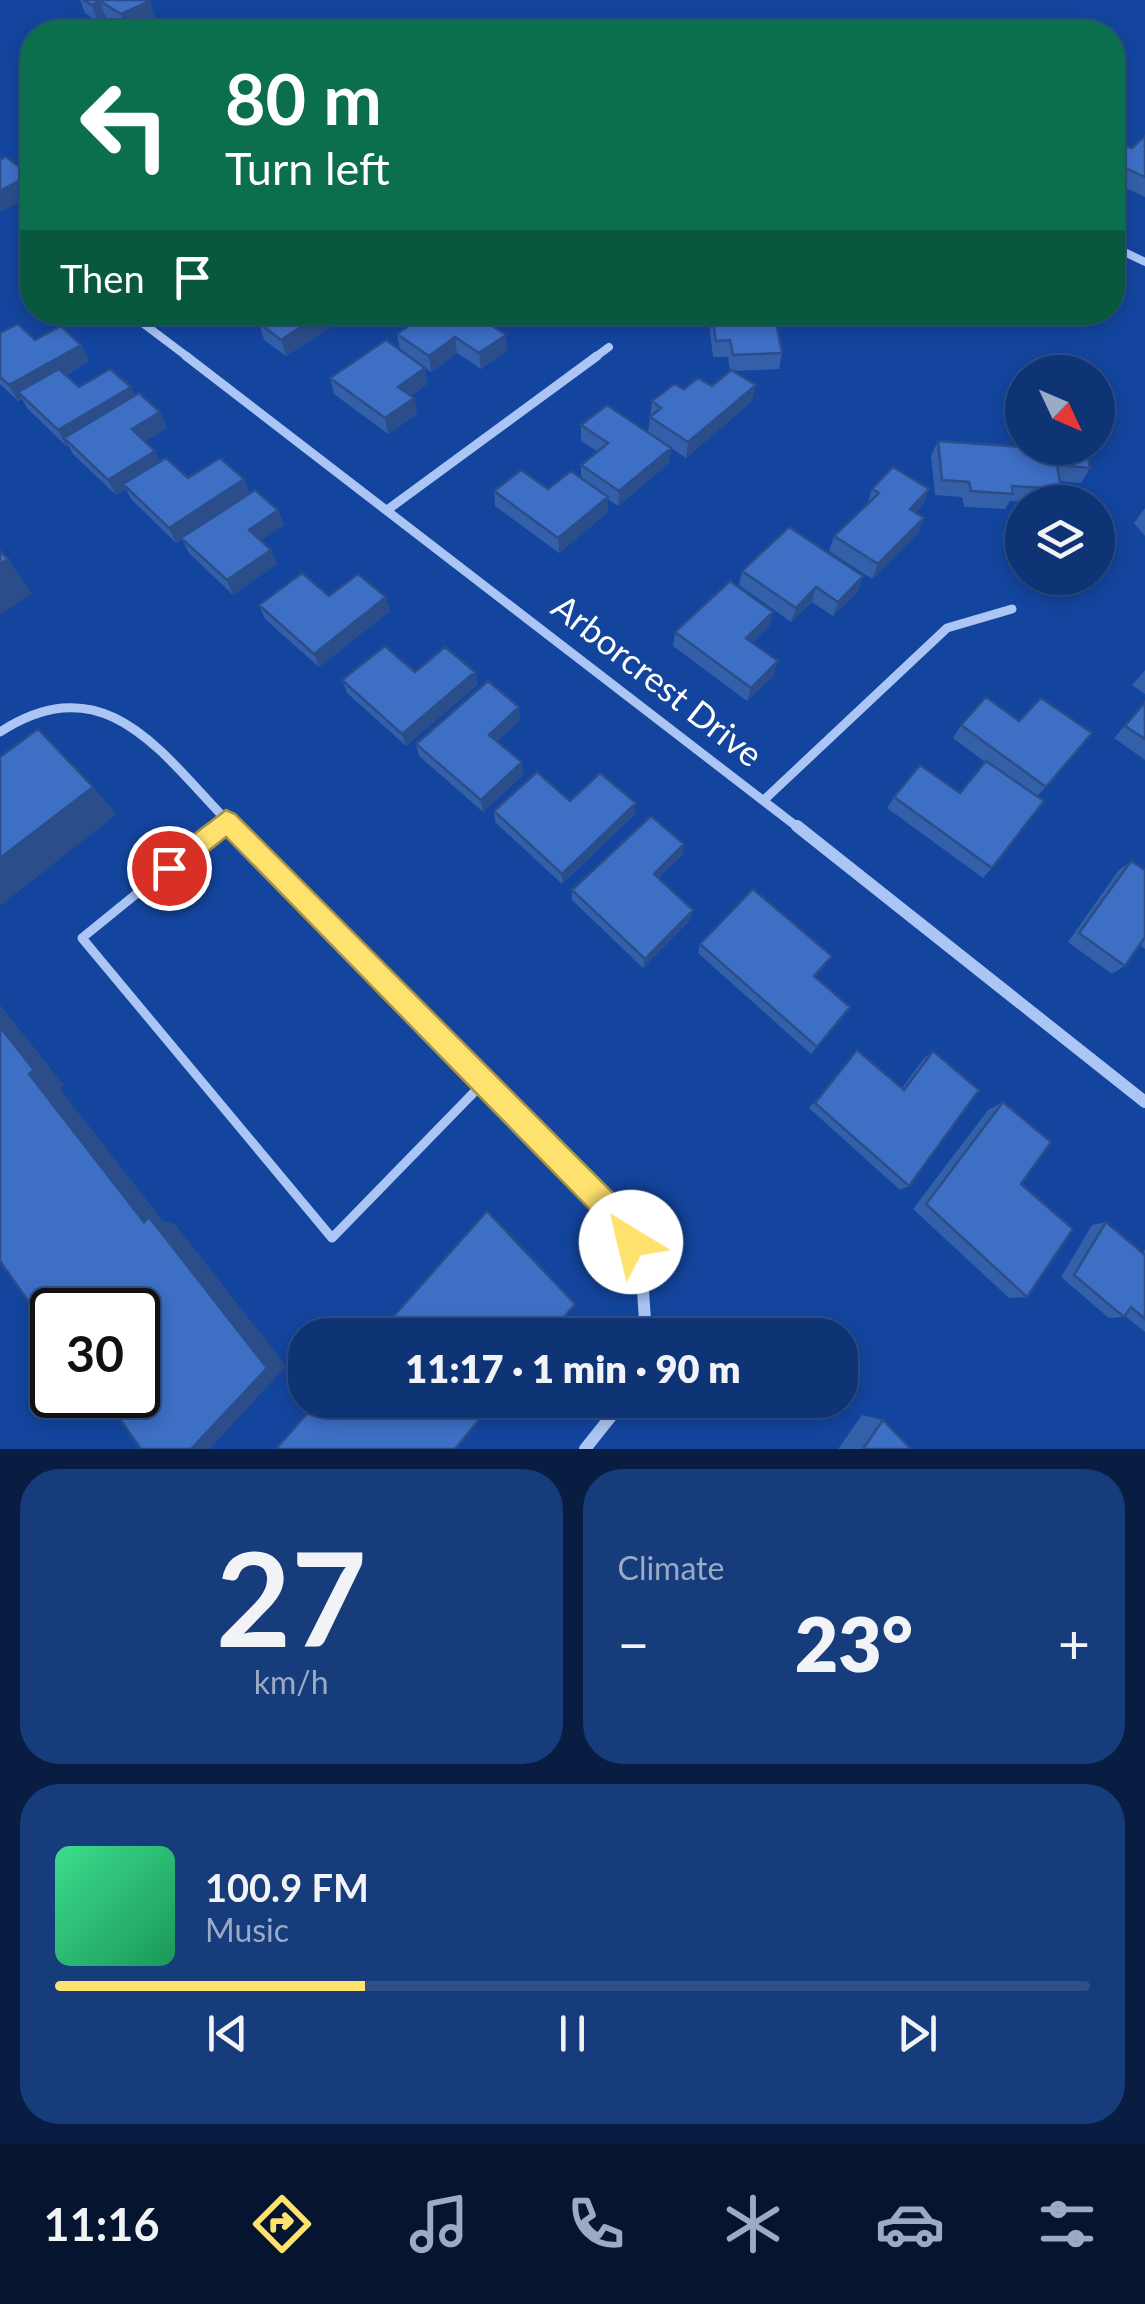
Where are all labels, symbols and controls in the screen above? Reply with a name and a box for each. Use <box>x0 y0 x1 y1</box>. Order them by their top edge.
text: 80 m <box>225 56 382 140</box>
icon: left <box>60 60 190 190</box>
text: Turn left <box>225 141 390 195</box>
icon: arrive <box>165 250 220 305</box>
text: Then <box>60 255 145 301</box>
north arrow <box>1005 355 1115 465</box>
map controls <box>1005 355 1115 595</box>
button: layers <box>1005 485 1115 595</box>
street label: Arborcrest Drive <box>545 584 772 775</box>
pin <box>127 826 212 911</box>
icon: arrive <box>142 841 197 896</box>
position arrow <box>579 1190 683 1294</box>
speed limit sign: 30 <box>30 1288 160 1418</box>
text: 11:17 · 1 min · 90 m <box>405 1345 741 1391</box>
text: 27 <box>216 1519 367 1675</box>
text: Climate <box>618 1548 724 1587</box>
text: 23° <box>795 1598 913 1688</box>
text: − <box>618 1610 649 1676</box>
text: + <box>1058 1610 1090 1676</box>
text: km/h <box>254 1662 329 1701</box>
text: 100.9 FM <box>205 1864 369 1910</box>
text: Music <box>205 1910 289 1949</box>
icon: previous <box>200 2006 255 2061</box>
icon: pause <box>545 2006 600 2061</box>
icon: next <box>890 2006 945 2061</box>
icon: directions <box>247 2189 317 2259</box>
icon: music <box>404 2189 474 2259</box>
icon: phone <box>561 2189 631 2259</box>
icon: climate <box>718 2189 788 2259</box>
icon: car <box>875 2189 945 2259</box>
icon: filters <box>1032 2189 1102 2259</box>
text: 11:16 <box>44 2197 160 2251</box>

